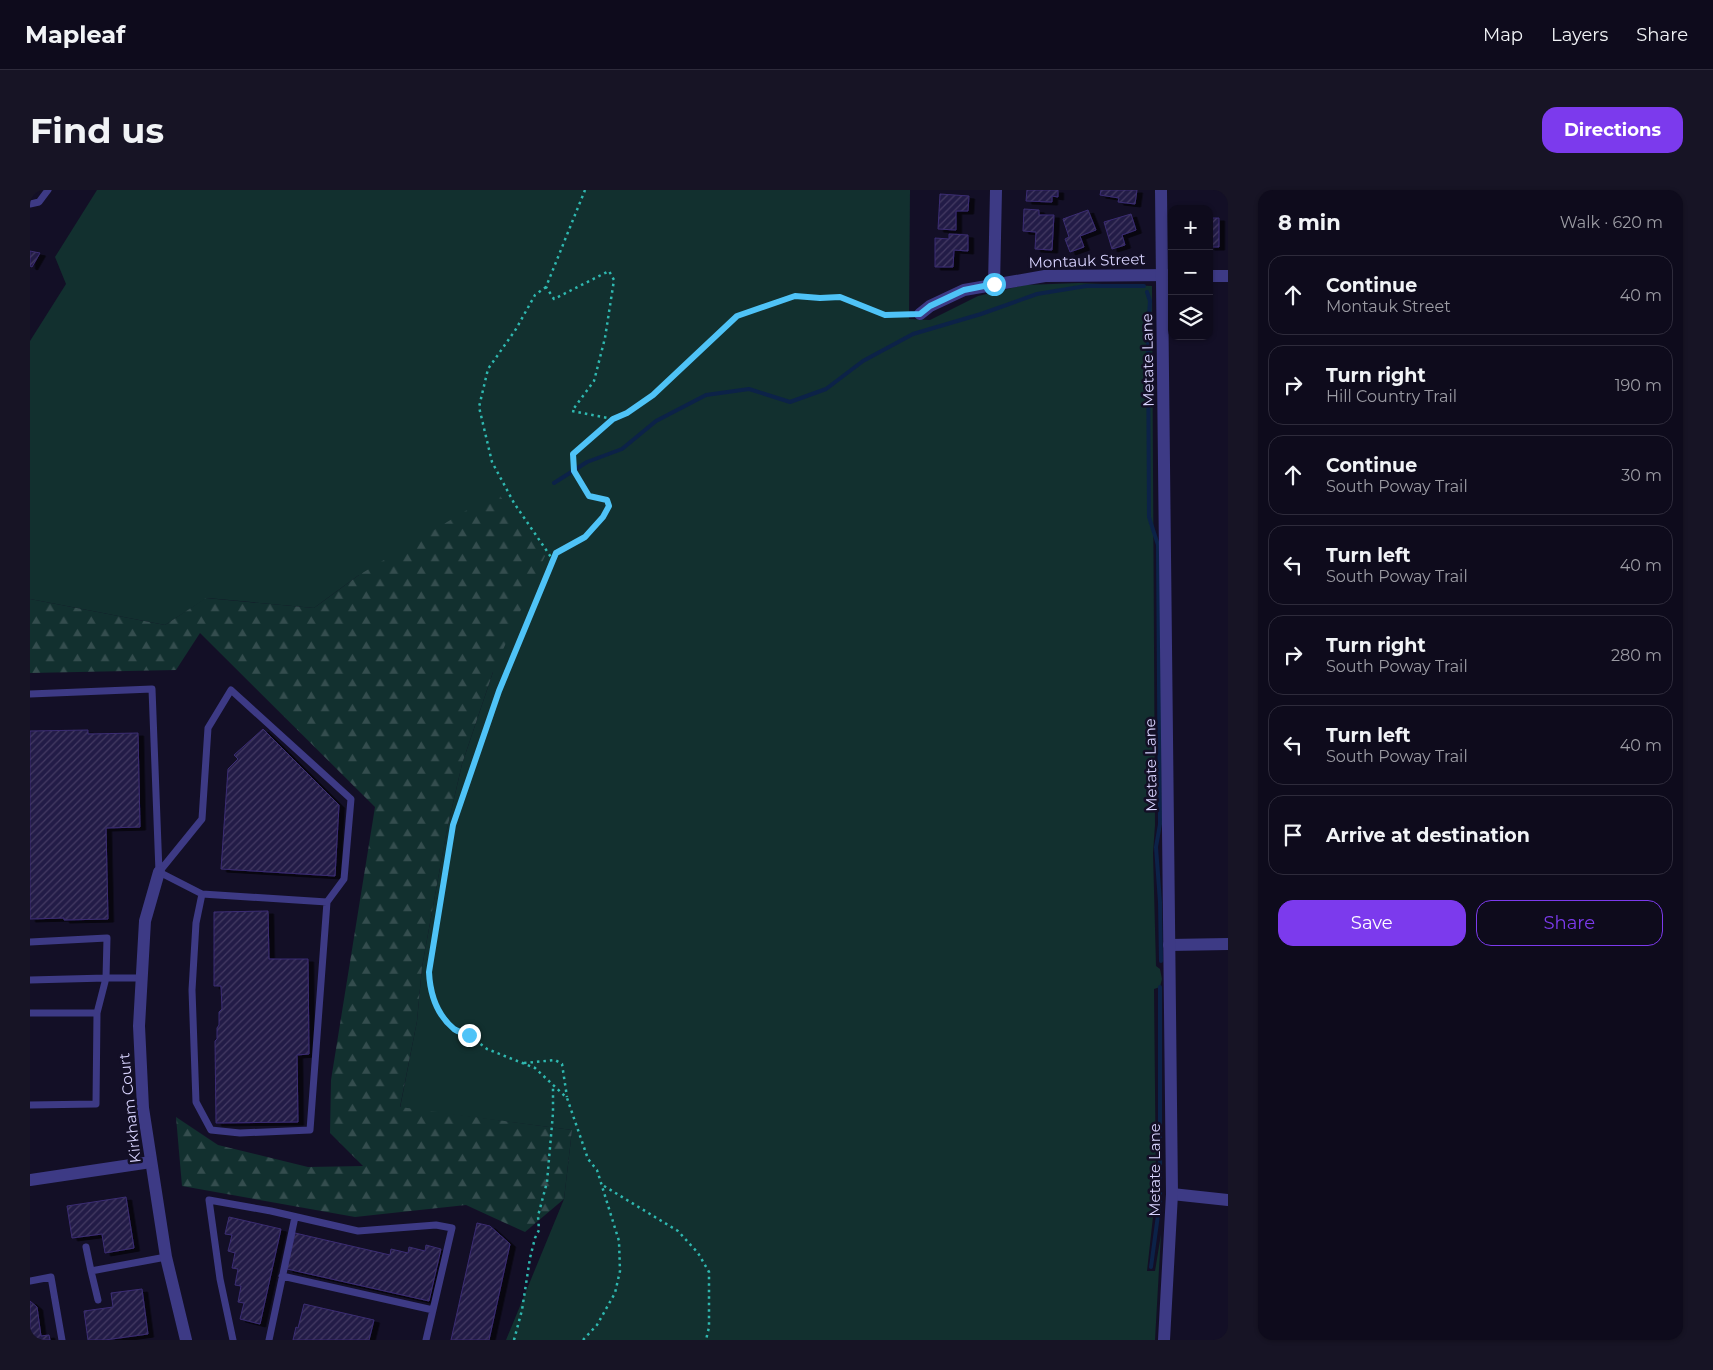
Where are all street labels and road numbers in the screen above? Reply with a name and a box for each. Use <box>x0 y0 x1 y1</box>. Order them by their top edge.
street label: Montauk Street <box>1028 249 1146 272</box>
street label: Metate Lane <box>1137 313 1158 407</box>
street label: Metate Lane <box>1140 718 1161 812</box>
street label: Kirkham Court <box>114 1052 145 1164</box>
street label: Metate Lane <box>1145 1123 1164 1217</box>

